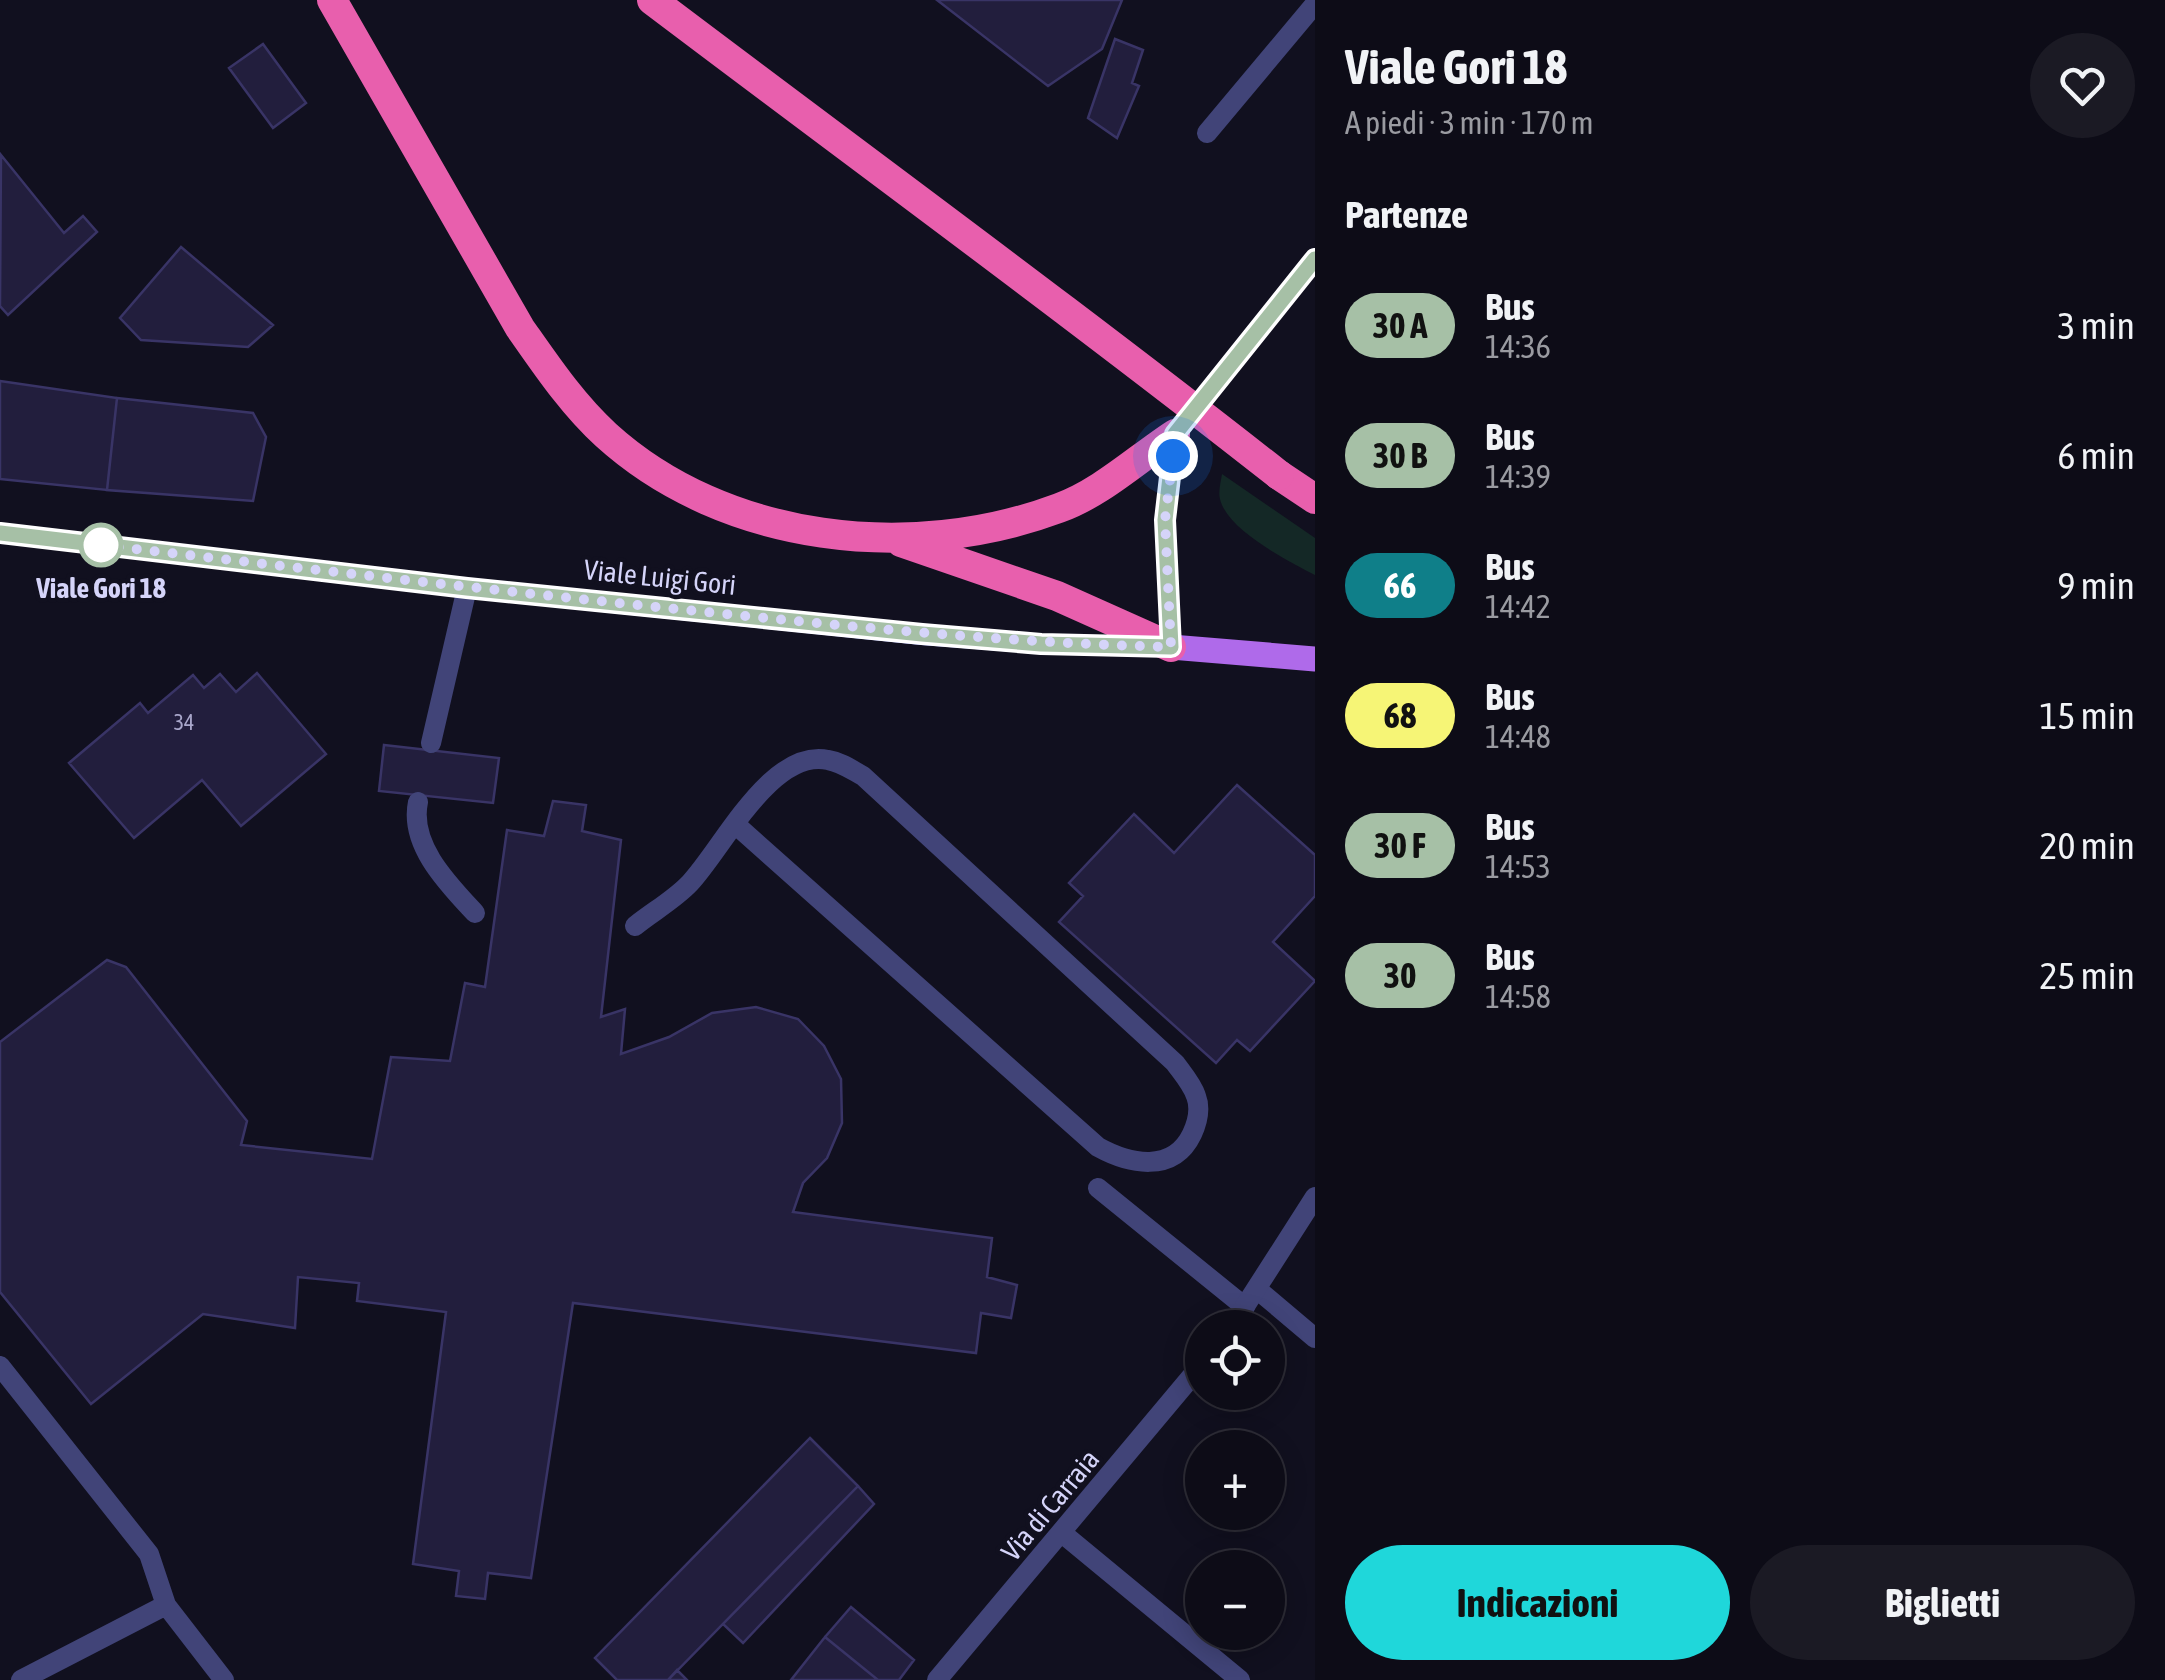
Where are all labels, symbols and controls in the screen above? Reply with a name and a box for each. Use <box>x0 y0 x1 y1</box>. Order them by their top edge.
button: heart <box>2030 33 2135 138</box>
text: Viale Gori 18 <box>1345 39 1567 94</box>
text: A piedi · 3 min · 170 m <box>1345 104 1594 141</box>
text: Partenze <box>1345 193 1468 236</box>
text: Bus <box>1485 285 1535 328</box>
text: 3 min <box>2057 304 2135 347</box>
text: 30 A <box>1373 305 1427 345</box>
text: 14:36 <box>1485 328 1551 365</box>
text: Bus <box>1485 415 1535 458</box>
your location <box>1148 431 1198 481</box>
text: 6 min <box>2057 434 2135 477</box>
text: 30 B <box>1373 435 1427 475</box>
text: 14:39 <box>1485 458 1551 495</box>
marker: Viale Gori 18 <box>80 524 122 566</box>
text: Bus <box>1485 545 1535 588</box>
street label: Viale Luigi Gori <box>582 553 738 601</box>
text: 9 min <box>2057 564 2135 607</box>
text: 66 <box>1384 565 1416 605</box>
place label: Viale Gori 18 <box>35 572 166 604</box>
text: 14:42 <box>1485 588 1551 625</box>
text: Bus <box>1485 675 1535 718</box>
text: 15 min <box>2040 694 2135 737</box>
text: 68 <box>1384 695 1416 735</box>
house number: 34 <box>174 709 194 735</box>
text: 14:48 <box>1485 718 1551 755</box>
text: Bus <box>1485 805 1535 848</box>
text: 20 min <box>2040 824 2135 867</box>
text: 30 F <box>1374 825 1426 865</box>
text: 14:53 <box>1485 848 1551 885</box>
text: Bus <box>1485 935 1535 978</box>
text: 25 min <box>2040 954 2135 997</box>
text: 30 <box>1384 955 1416 995</box>
text: 14:58 <box>1485 978 1551 1015</box>
map controls <box>1185 1310 1285 1650</box>
button: locate <box>1185 1310 1285 1410</box>
button: + <box>1185 1430 1285 1530</box>
street label: Via di Carraia <box>994 1443 1106 1567</box>
button: Indicazioni <box>1345 1545 1730 1660</box>
button: Biglietti <box>1750 1545 2135 1660</box>
button: − <box>1185 1550 1285 1650</box>

